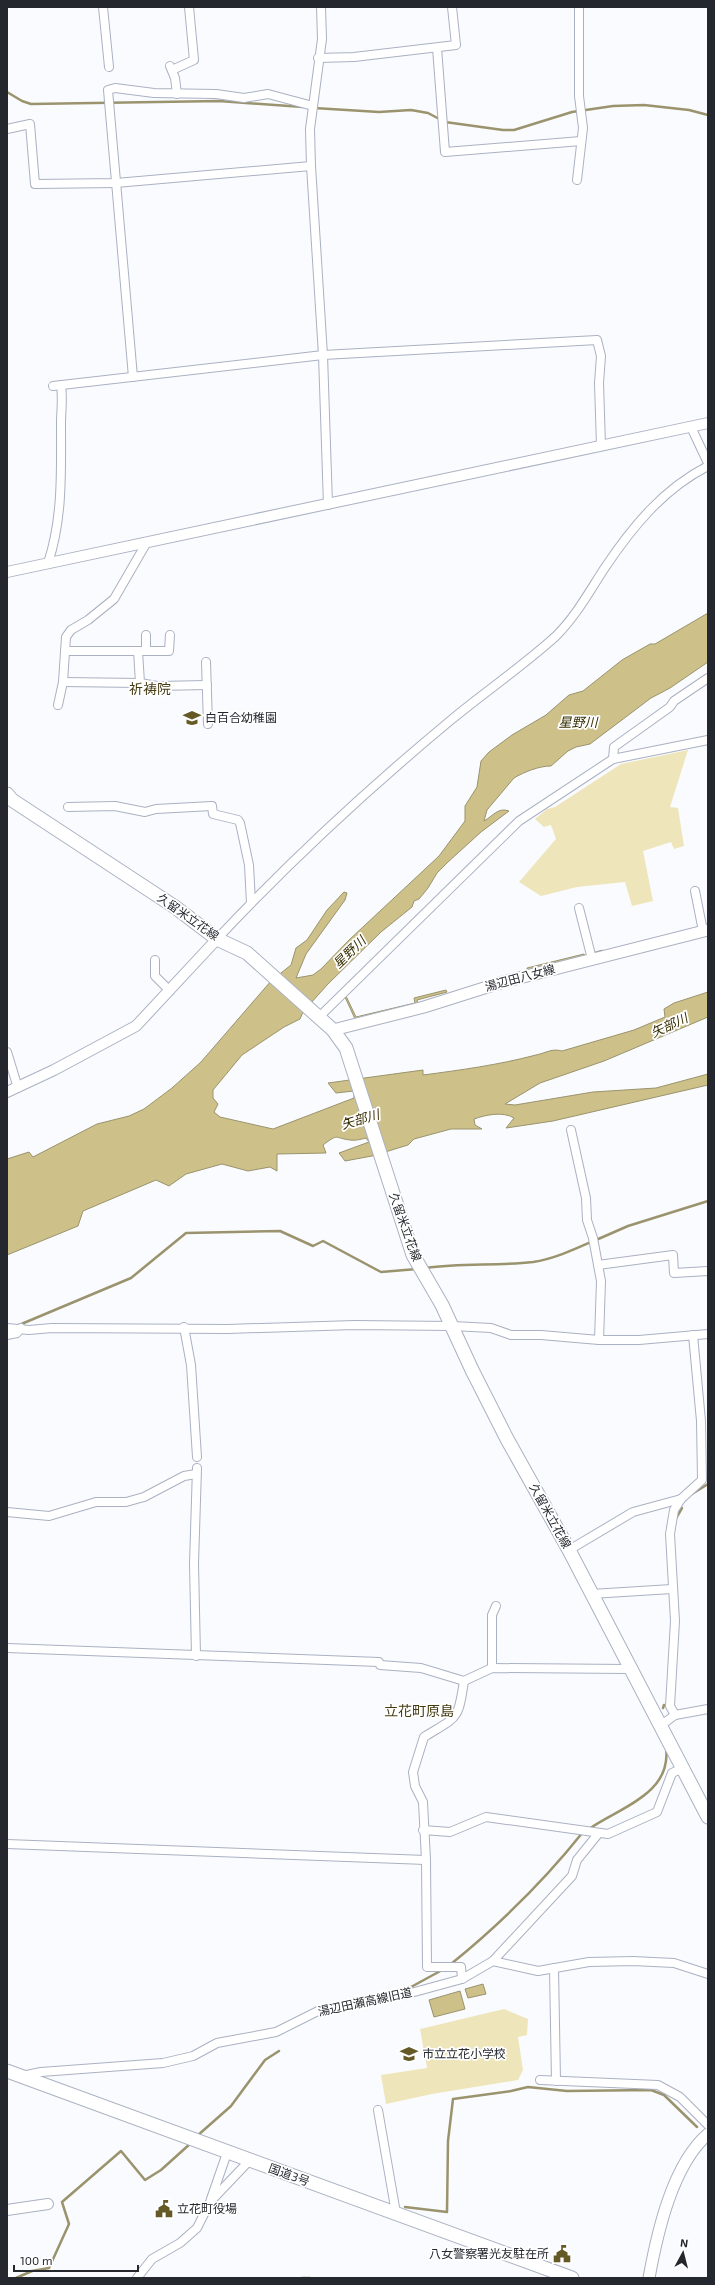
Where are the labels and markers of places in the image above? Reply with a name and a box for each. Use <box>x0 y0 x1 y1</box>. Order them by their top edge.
school or university icon: 白百合幼稚園 <box>182 708 202 728</box>
place label: 白百合幼稚園 <box>205 710 277 724</box>
school or university icon: 市立立花小学校 <box>399 2044 419 2064</box>
place label: 市立立花小学校 <box>422 2046 506 2060</box>
public building icon: 立花町役場 <box>154 2199 174 2219</box>
place label: 立花町役場 <box>177 2201 237 2215</box>
public building icon: 八女警察署光友駐在所 <box>552 2244 572 2264</box>
place label: 八女警察署光友駐在所 <box>429 2246 549 2260</box>

